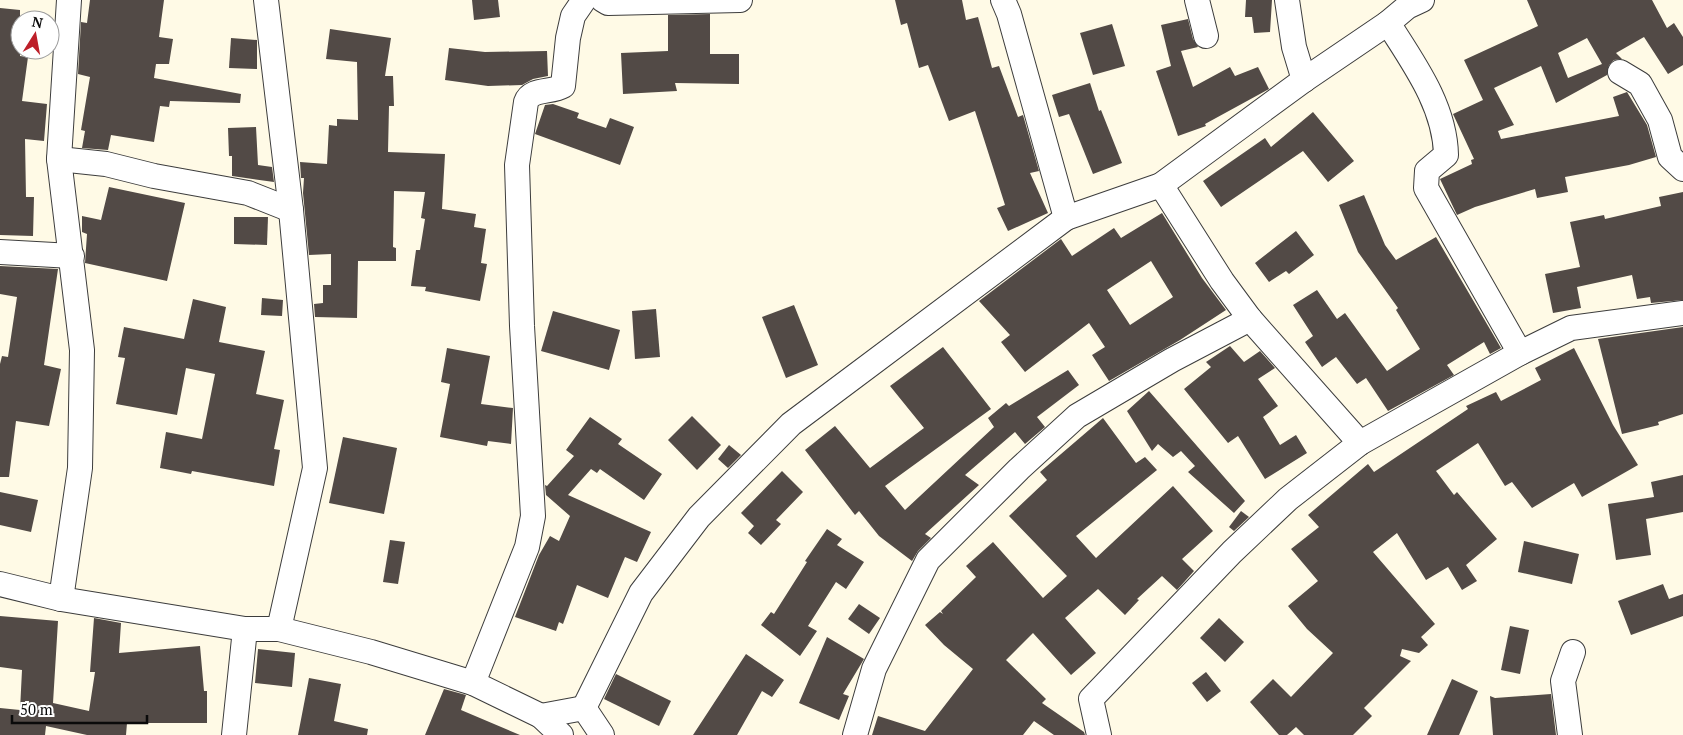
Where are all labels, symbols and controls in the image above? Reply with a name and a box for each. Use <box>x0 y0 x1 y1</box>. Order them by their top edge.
north arrow <box>10 10 60 60</box>
text: N <box>31 11 45 32</box>
scale bar <box>12 692 148 724</box>
text: 50 m <box>20 699 53 719</box>

